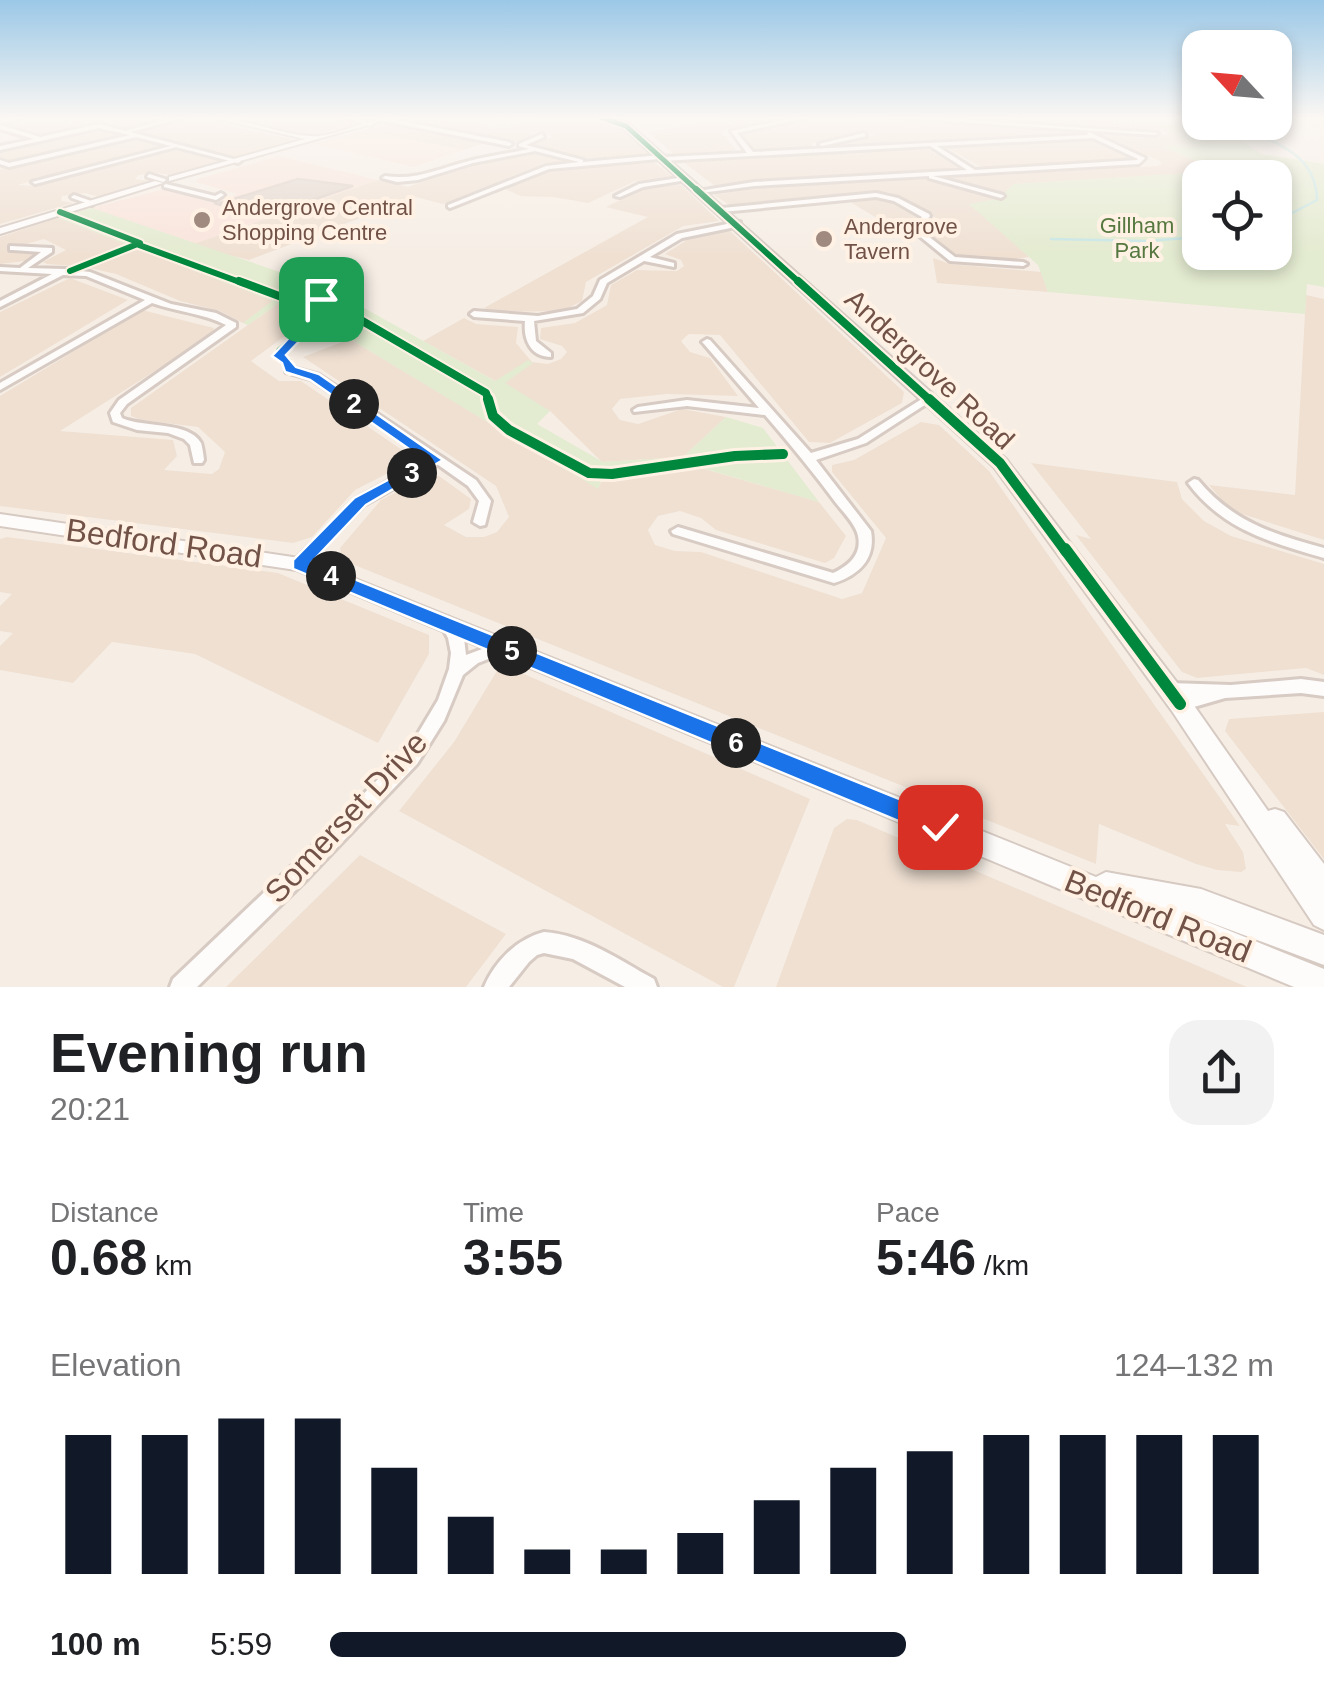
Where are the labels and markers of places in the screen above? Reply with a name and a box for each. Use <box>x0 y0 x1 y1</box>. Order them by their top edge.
place label: Andergrove Central Shopping Centre <box>222 195 413 245</box>
marker: Andergrove Central Shopping Centre <box>191 209 213 231</box>
place label: Andergrove Tavern <box>844 214 958 264</box>
marker: Andergrove Tavern <box>813 228 835 250</box>
pin <box>279 257 364 342</box>
pin: 2 <box>329 379 379 429</box>
pin: 3 <box>387 448 437 498</box>
pin: 4 <box>306 551 356 601</box>
pin: 5 <box>487 626 537 676</box>
pin: 6 <box>711 718 761 768</box>
pin <box>898 785 983 870</box>

